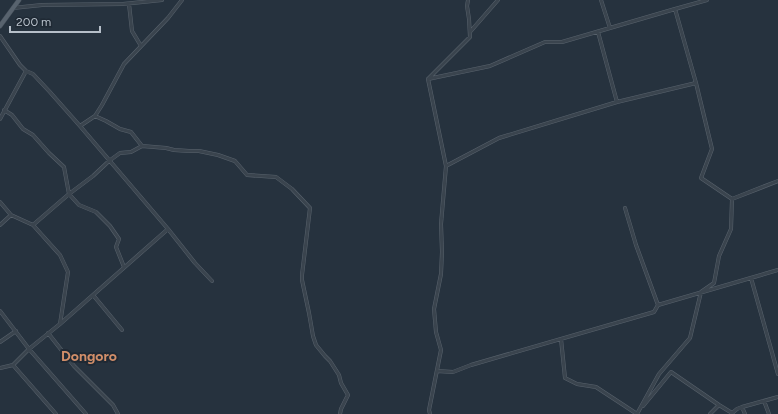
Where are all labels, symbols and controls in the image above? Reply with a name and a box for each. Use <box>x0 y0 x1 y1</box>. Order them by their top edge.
scale bar <box>10 8 100 34</box>
text: 200 m <box>16 15 51 29</box>
district label: Dongoro <box>61 348 117 365</box>

